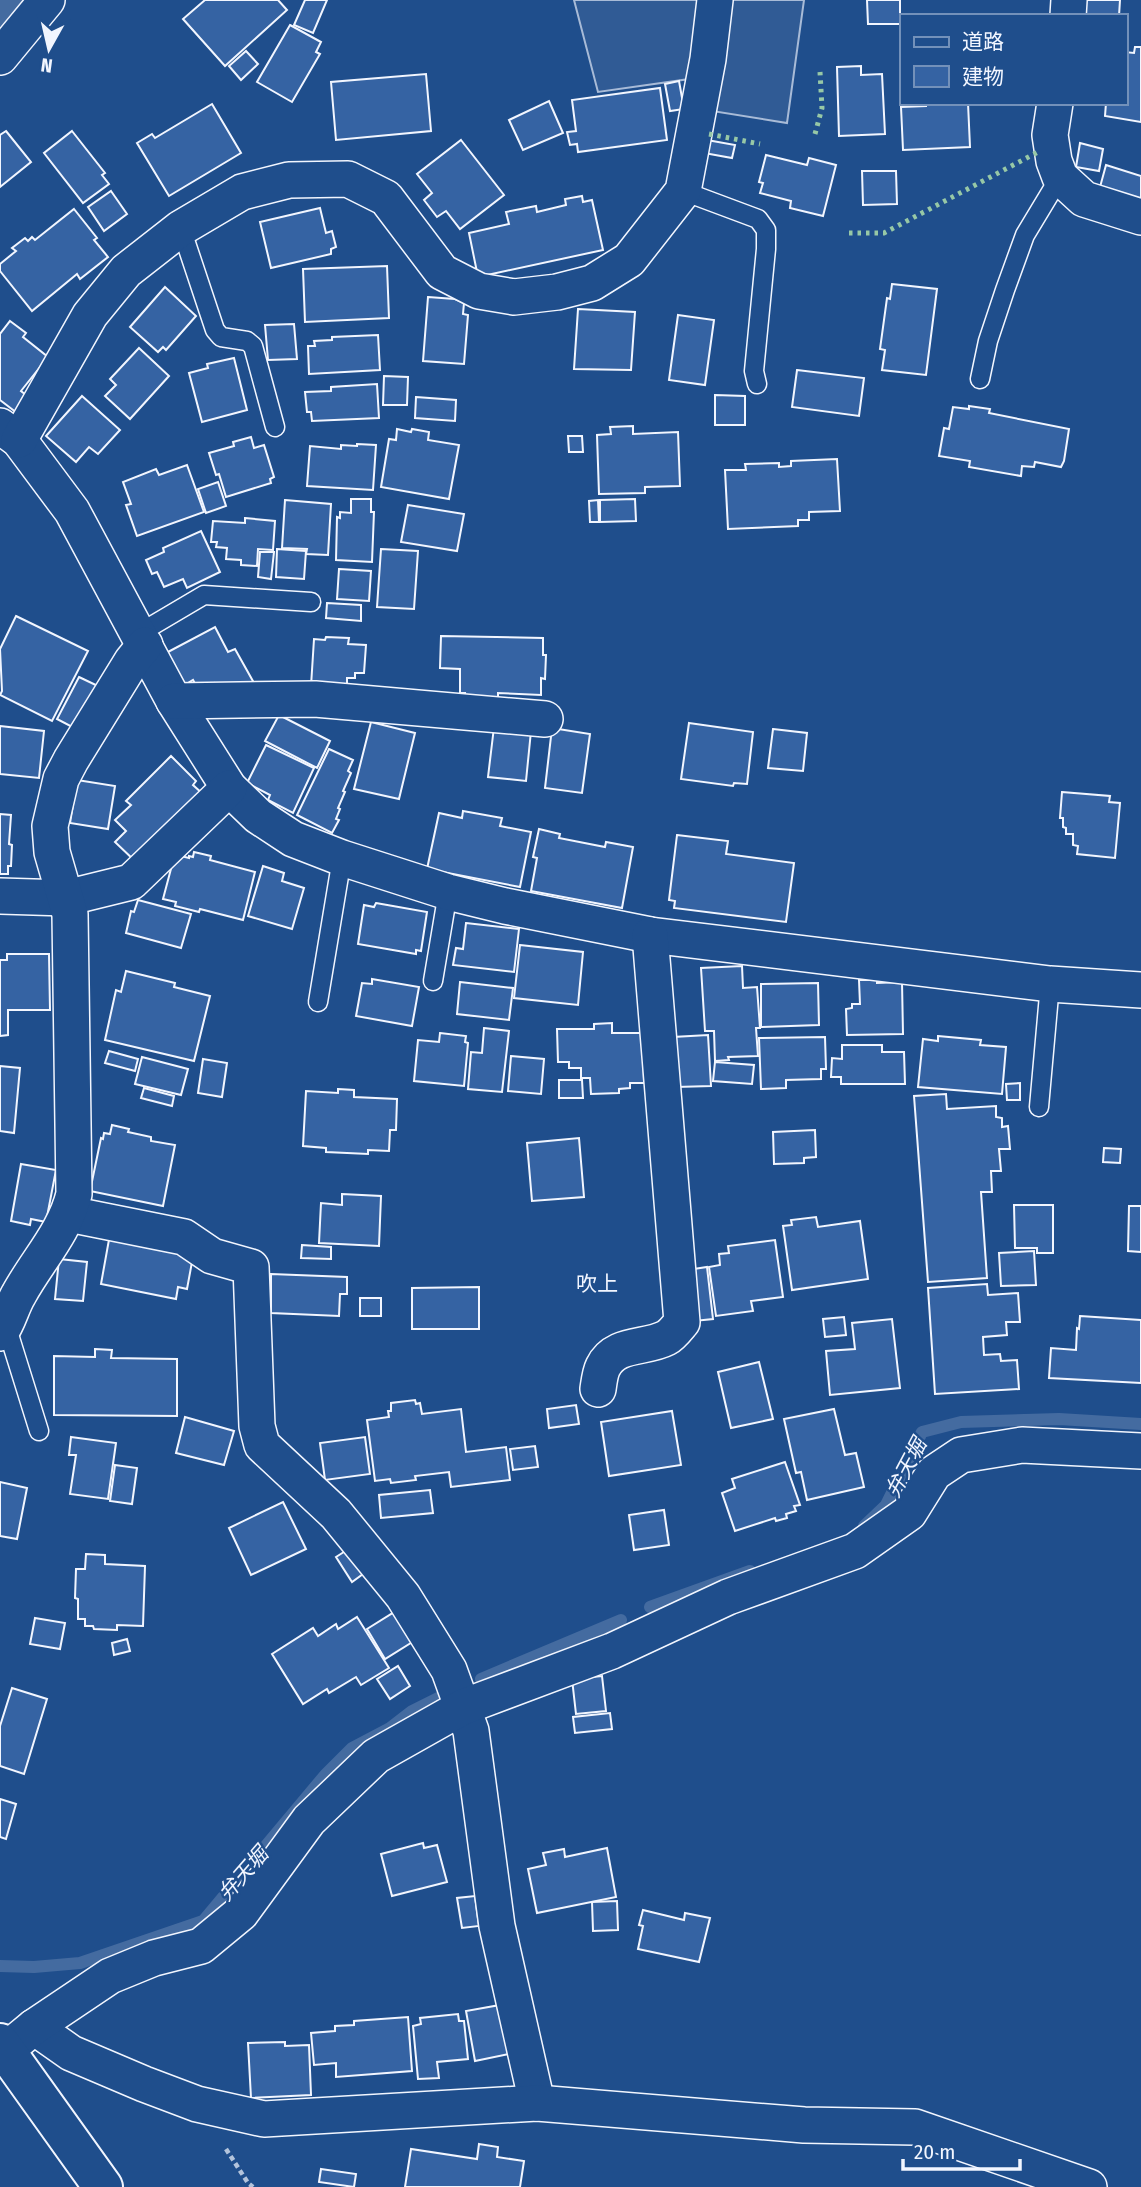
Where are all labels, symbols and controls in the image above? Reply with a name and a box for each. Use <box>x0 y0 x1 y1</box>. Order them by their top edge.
north arrow <box>14 14 84 84</box>
legend <box>900 14 1127 105</box>
text: 道路 <box>962 29 1004 55</box>
text: N <box>39 53 54 78</box>
text: 建物 <box>962 64 1004 90</box>
district label: 吹上 <box>576 1271 618 1297</box>
water label: 弁天堀 <box>880 1431 934 1502</box>
water label: 弁天堀 <box>213 1839 275 1906</box>
scale bar <box>903 2128 1020 2172</box>
text: 20 m <box>914 2139 955 2165</box>

